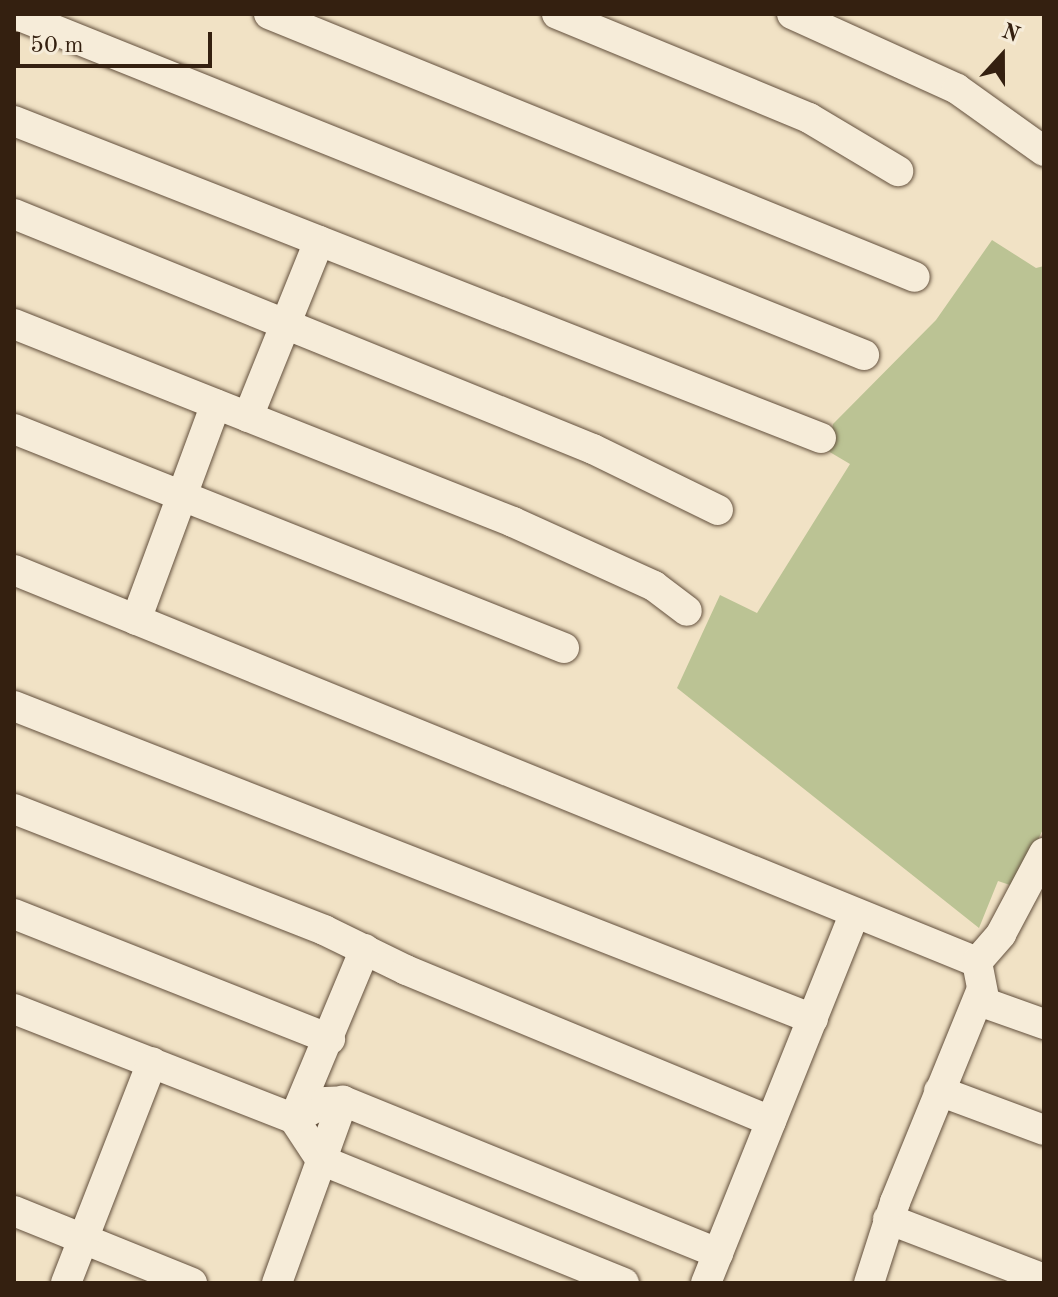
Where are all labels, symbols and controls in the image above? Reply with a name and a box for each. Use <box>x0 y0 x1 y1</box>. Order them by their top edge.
scale bar <box>20 16 216 66</box>
north arrow <box>962 16 1042 96</box>
text: N <box>999 20 1022 47</box>
text: 50 m <box>30 34 84 58</box>

